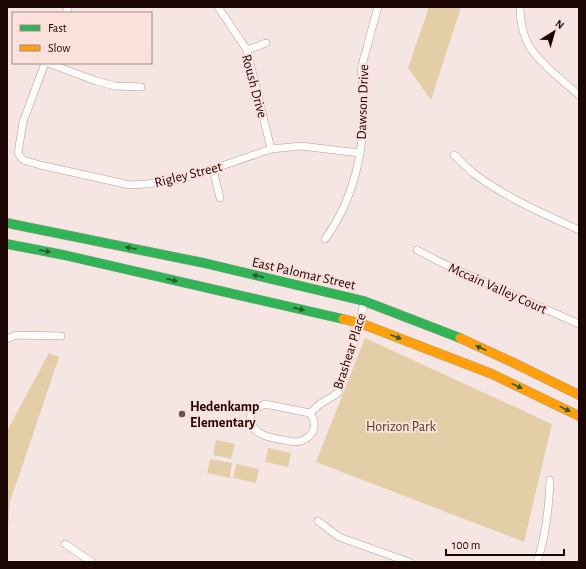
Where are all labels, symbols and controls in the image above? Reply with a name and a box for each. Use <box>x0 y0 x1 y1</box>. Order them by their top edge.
legend <box>12 12 152 64</box>
north arrow <box>534 12 574 52</box>
text: N <box>553 18 566 31</box>
text: Fast <box>48 22 67 34</box>
text: Slow <box>48 42 70 54</box>
street label: Roush Drive <box>239 53 269 120</box>
street label: Dawson Drive <box>355 64 371 140</box>
street label: Rigley Street <box>153 160 224 190</box>
one-way arrow <box>125 245 137 251</box>
one-way arrow <box>39 249 51 255</box>
street label: East Palomar Street <box>251 255 357 293</box>
street label: Mccain Valley Court <box>446 261 549 317</box>
one-way arrow <box>252 273 265 279</box>
one-way arrow <box>166 277 178 283</box>
one-way arrow <box>293 306 305 312</box>
street label: Brashear Place <box>331 311 369 391</box>
one-way arrow <box>391 334 403 340</box>
one-way arrow <box>475 345 486 351</box>
one-way arrow <box>511 383 522 389</box>
place label: Hedenkamp Elementary <box>190 400 259 430</box>
one-way arrow <box>559 406 571 412</box>
marker: Hedenkamp Elementary <box>177 409 187 419</box>
park label: Horizon Park <box>366 420 437 434</box>
scale bar <box>446 531 564 557</box>
text: 100 m <box>452 539 480 551</box>

